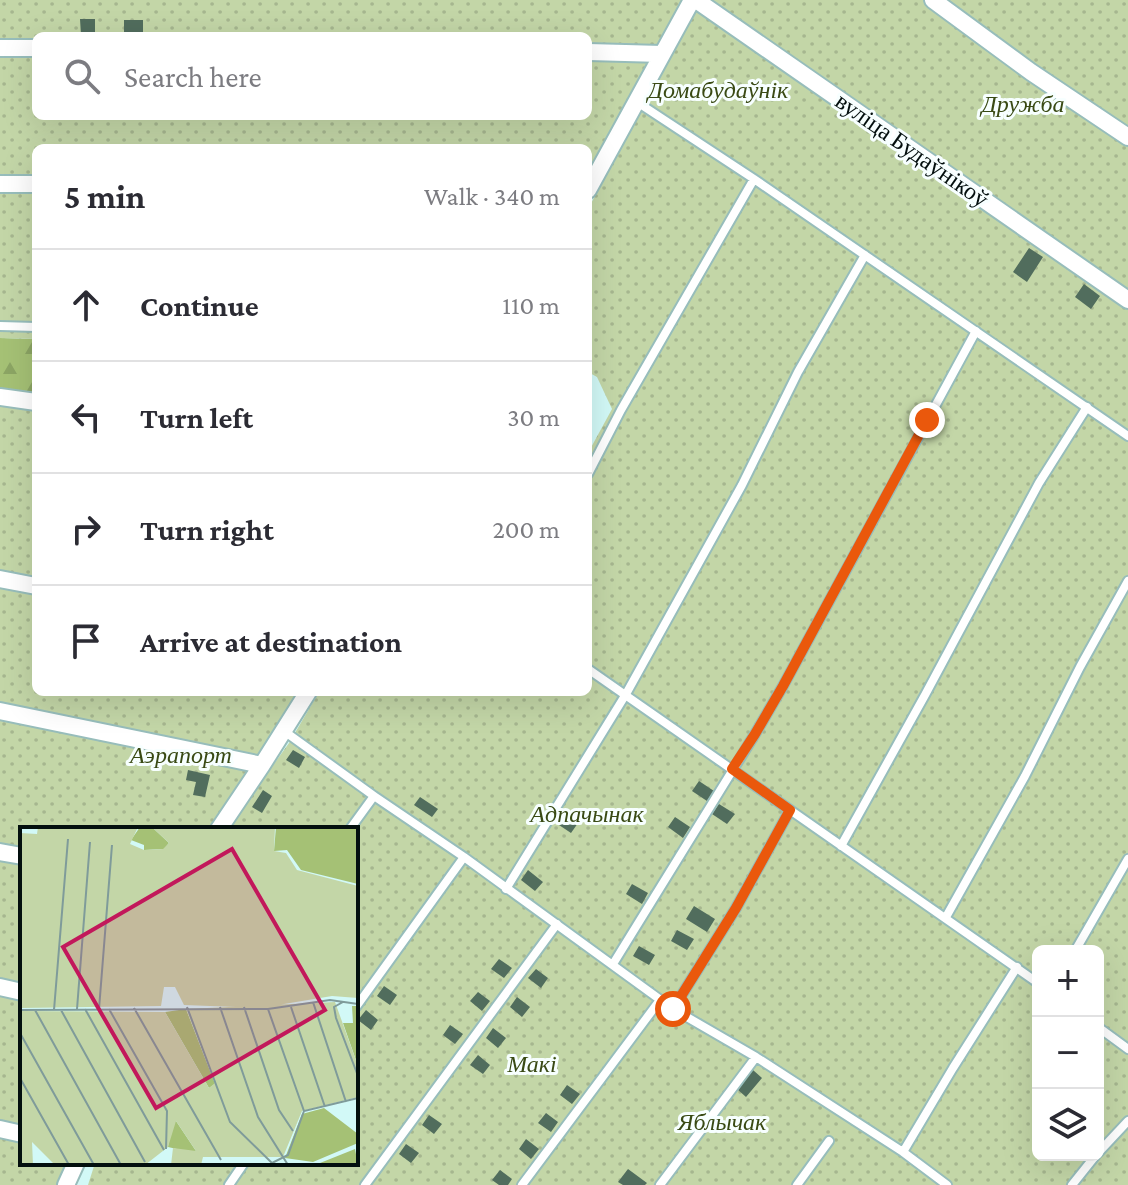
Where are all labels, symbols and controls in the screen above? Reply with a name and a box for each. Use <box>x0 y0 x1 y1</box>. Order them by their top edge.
search box <box>32 32 592 120</box>
icon: search <box>60 54 104 98</box>
text: Search here <box>124 60 262 93</box>
park label: Домабудаўнік <box>646 76 789 103</box>
street label: вуліца Будаўнікоў <box>831 87 994 212</box>
park label: Дружба <box>979 90 1065 117</box>
text: 5 min <box>64 178 145 215</box>
text: Walk · 340 m <box>424 182 560 211</box>
icon: ahead <box>64 283 108 327</box>
text: Continue <box>140 289 259 322</box>
text: 110 m <box>502 291 560 320</box>
icon: left <box>64 395 108 439</box>
text: Turn left <box>140 401 253 434</box>
route end <box>909 402 945 438</box>
text: 30 m <box>507 403 560 432</box>
icon: right <box>64 507 108 551</box>
text: Turn right <box>140 513 274 546</box>
text: 200 m <box>492 515 560 544</box>
icon: arrive <box>64 619 108 663</box>
text: Arrive at destination <box>140 625 402 658</box>
park label: Аэрапорт <box>128 741 232 768</box>
park label: Адпачынак <box>528 800 644 827</box>
inset map <box>20 827 358 1165</box>
map controls <box>1032 945 1104 1161</box>
button: + <box>1032 945 1104 1017</box>
route start <box>655 991 691 1027</box>
button: − <box>1032 1017 1104 1089</box>
park label: Макі <box>506 1050 557 1077</box>
button: layers <box>1032 1089 1104 1161</box>
park label: Яблычак <box>677 1108 767 1135</box>

